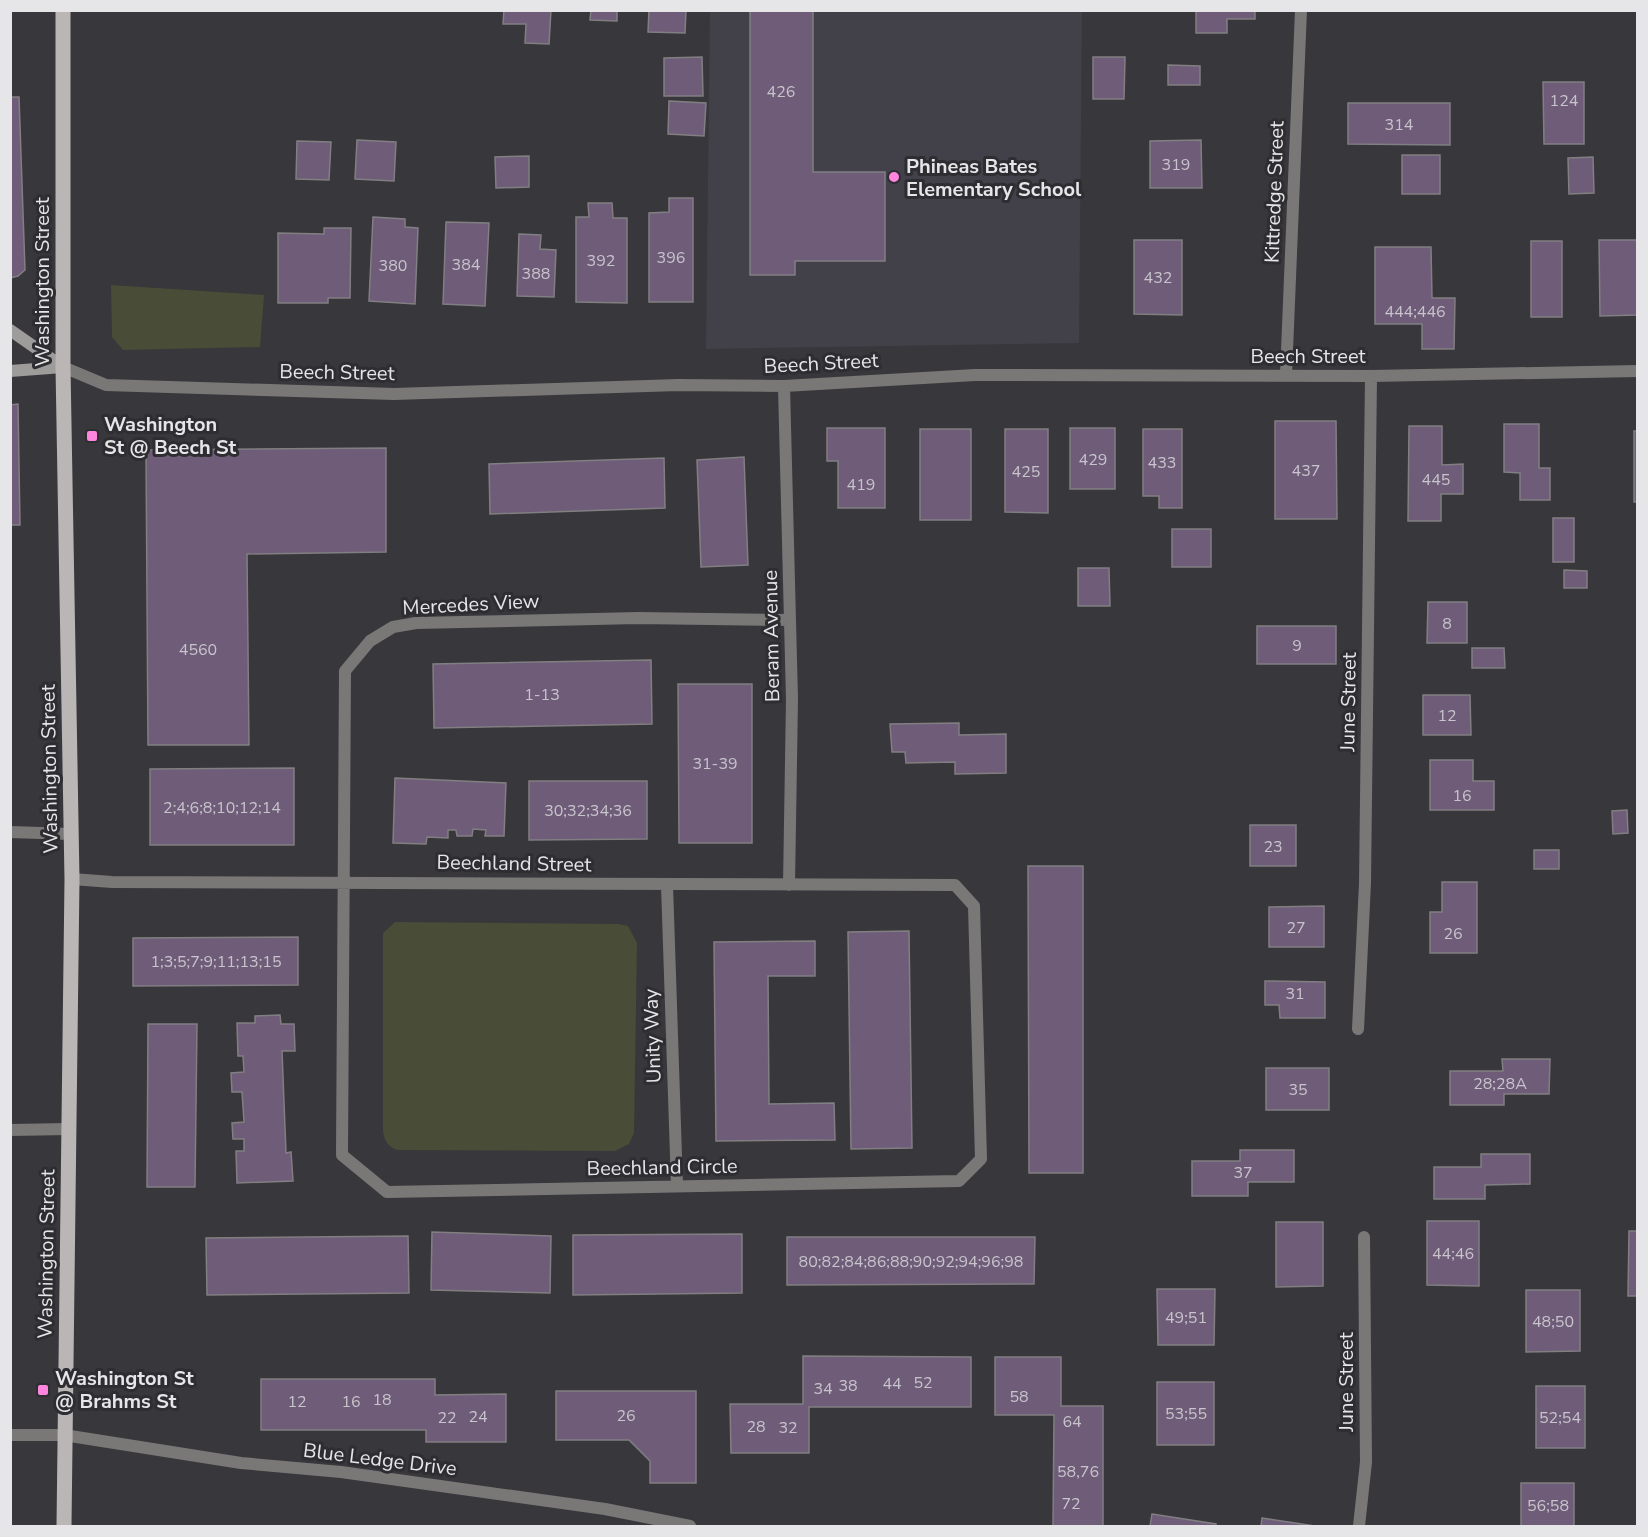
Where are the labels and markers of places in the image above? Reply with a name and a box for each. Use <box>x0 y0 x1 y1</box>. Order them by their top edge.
place label: Phineas Bates Elementary School <box>906 153 1082 203</box>
marker: Phineas Bates Elementary School <box>887 170 901 184</box>
place label: Washington St @ Beech St <box>104 411 236 461</box>
marker: Washington St @ Beech St <box>85 429 99 443</box>
place label: Washington St @ Brahms St <box>55 1365 194 1415</box>
marker: Washington St @ Brahms St <box>36 1383 50 1397</box>

